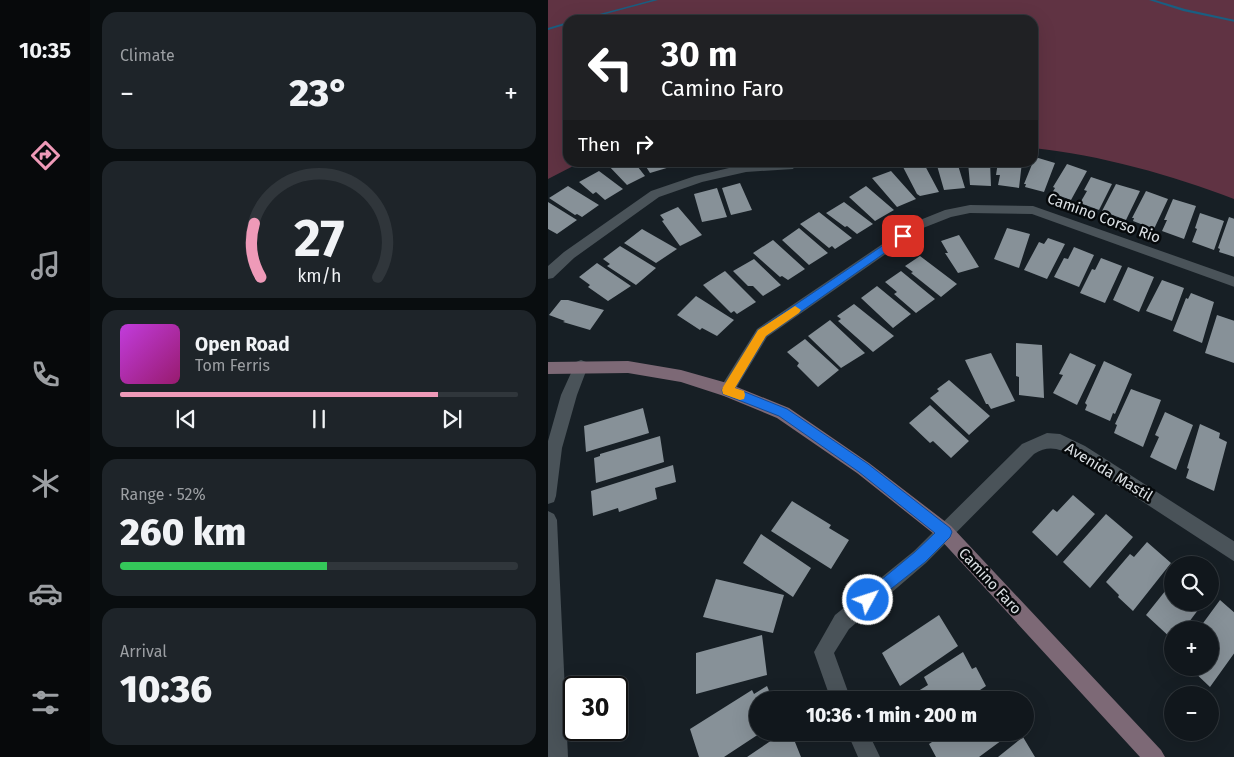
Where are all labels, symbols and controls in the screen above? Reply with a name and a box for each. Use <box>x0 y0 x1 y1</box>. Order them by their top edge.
text: 30 m <box>661 33 738 75</box>
icon: left <box>578 35 643 100</box>
text: 10:35 <box>19 37 71 64</box>
text: Climate <box>120 46 175 65</box>
text: 23° <box>289 70 349 116</box>
text: Camino Faro <box>661 75 784 102</box>
text: − <box>120 77 134 110</box>
text: + <box>504 77 518 110</box>
icon: right <box>630 130 658 158</box>
text: Then <box>578 133 620 156</box>
icon: directions <box>28 138 63 173</box>
street label: Camino Corso Rio <box>1045 189 1163 247</box>
text: 27 <box>294 207 344 270</box>
pin <box>882 215 924 257</box>
icon: arrive <box>889 222 917 250</box>
icon: music <box>28 248 63 283</box>
text: km/h <box>297 265 341 287</box>
text: Open Road <box>195 333 290 356</box>
text: Tom Ferris <box>195 356 270 375</box>
icon: phone <box>28 357 63 392</box>
icon: previous <box>172 405 200 433</box>
icon: pause <box>305 405 333 433</box>
icon: next <box>438 405 466 433</box>
street label: Avenida Mastil <box>1062 439 1157 506</box>
icon: climate <box>28 466 63 501</box>
text: Range · 52% <box>120 485 206 504</box>
text: 260 km <box>120 509 246 555</box>
street label: Camino Faro <box>955 544 1025 618</box>
map controls <box>1164 556 1219 741</box>
button: search <box>1164 556 1219 611</box>
position arrow <box>841 573 893 625</box>
icon: car <box>28 576 63 611</box>
button: + <box>1164 621 1219 676</box>
text: Arrival <box>120 642 167 661</box>
text: 10:36 <box>120 666 212 712</box>
speed limit sign: 30 <box>563 676 628 741</box>
icon: filters <box>28 685 63 720</box>
button: − <box>1164 686 1219 741</box>
text: 10:36 · 1 min · 200 m <box>806 704 977 727</box>

